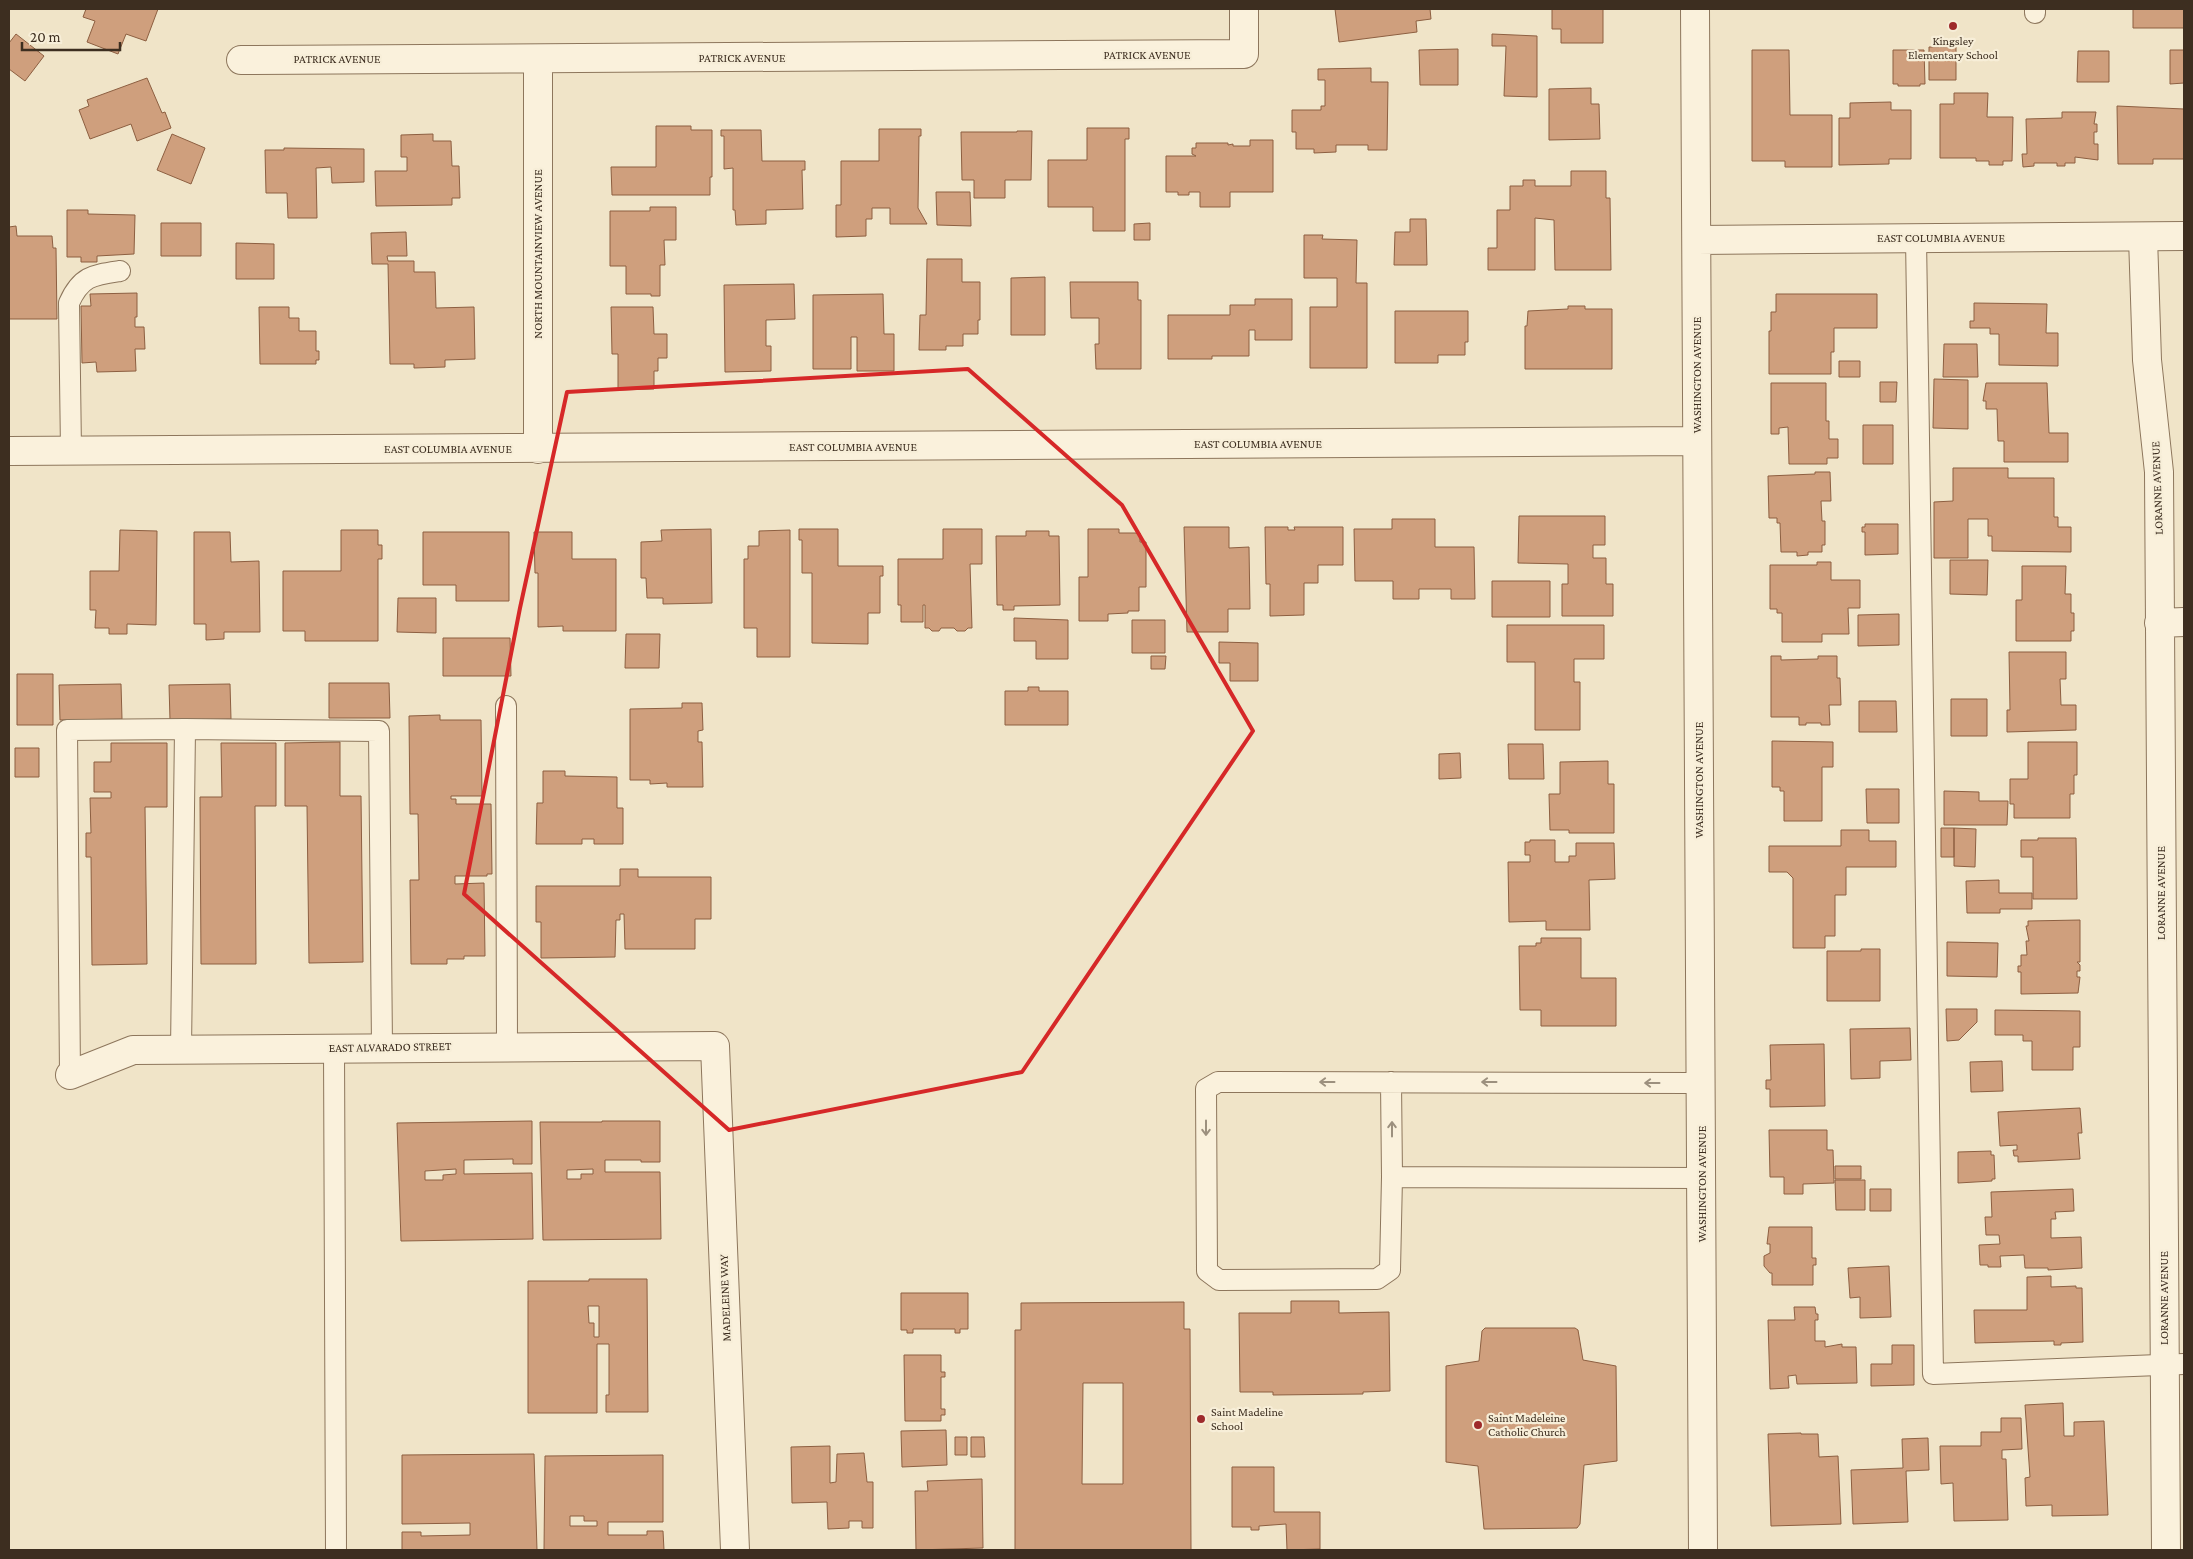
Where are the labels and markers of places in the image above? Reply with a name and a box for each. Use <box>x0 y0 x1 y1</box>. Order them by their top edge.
marker: Kingsley Elementary School <box>1947 20 1959 32</box>
place label: Kingsley Elementary School <box>1908 34 1998 62</box>
place label: Saint Madeline School <box>1211 1405 1283 1433</box>
place label: Saint Madeleine Catholic Church <box>1488 1411 1566 1439</box>
marker: Saint Madeline School <box>1195 1413 1207 1425</box>
marker: Saint Madeleine Catholic Church <box>1472 1419 1484 1431</box>

